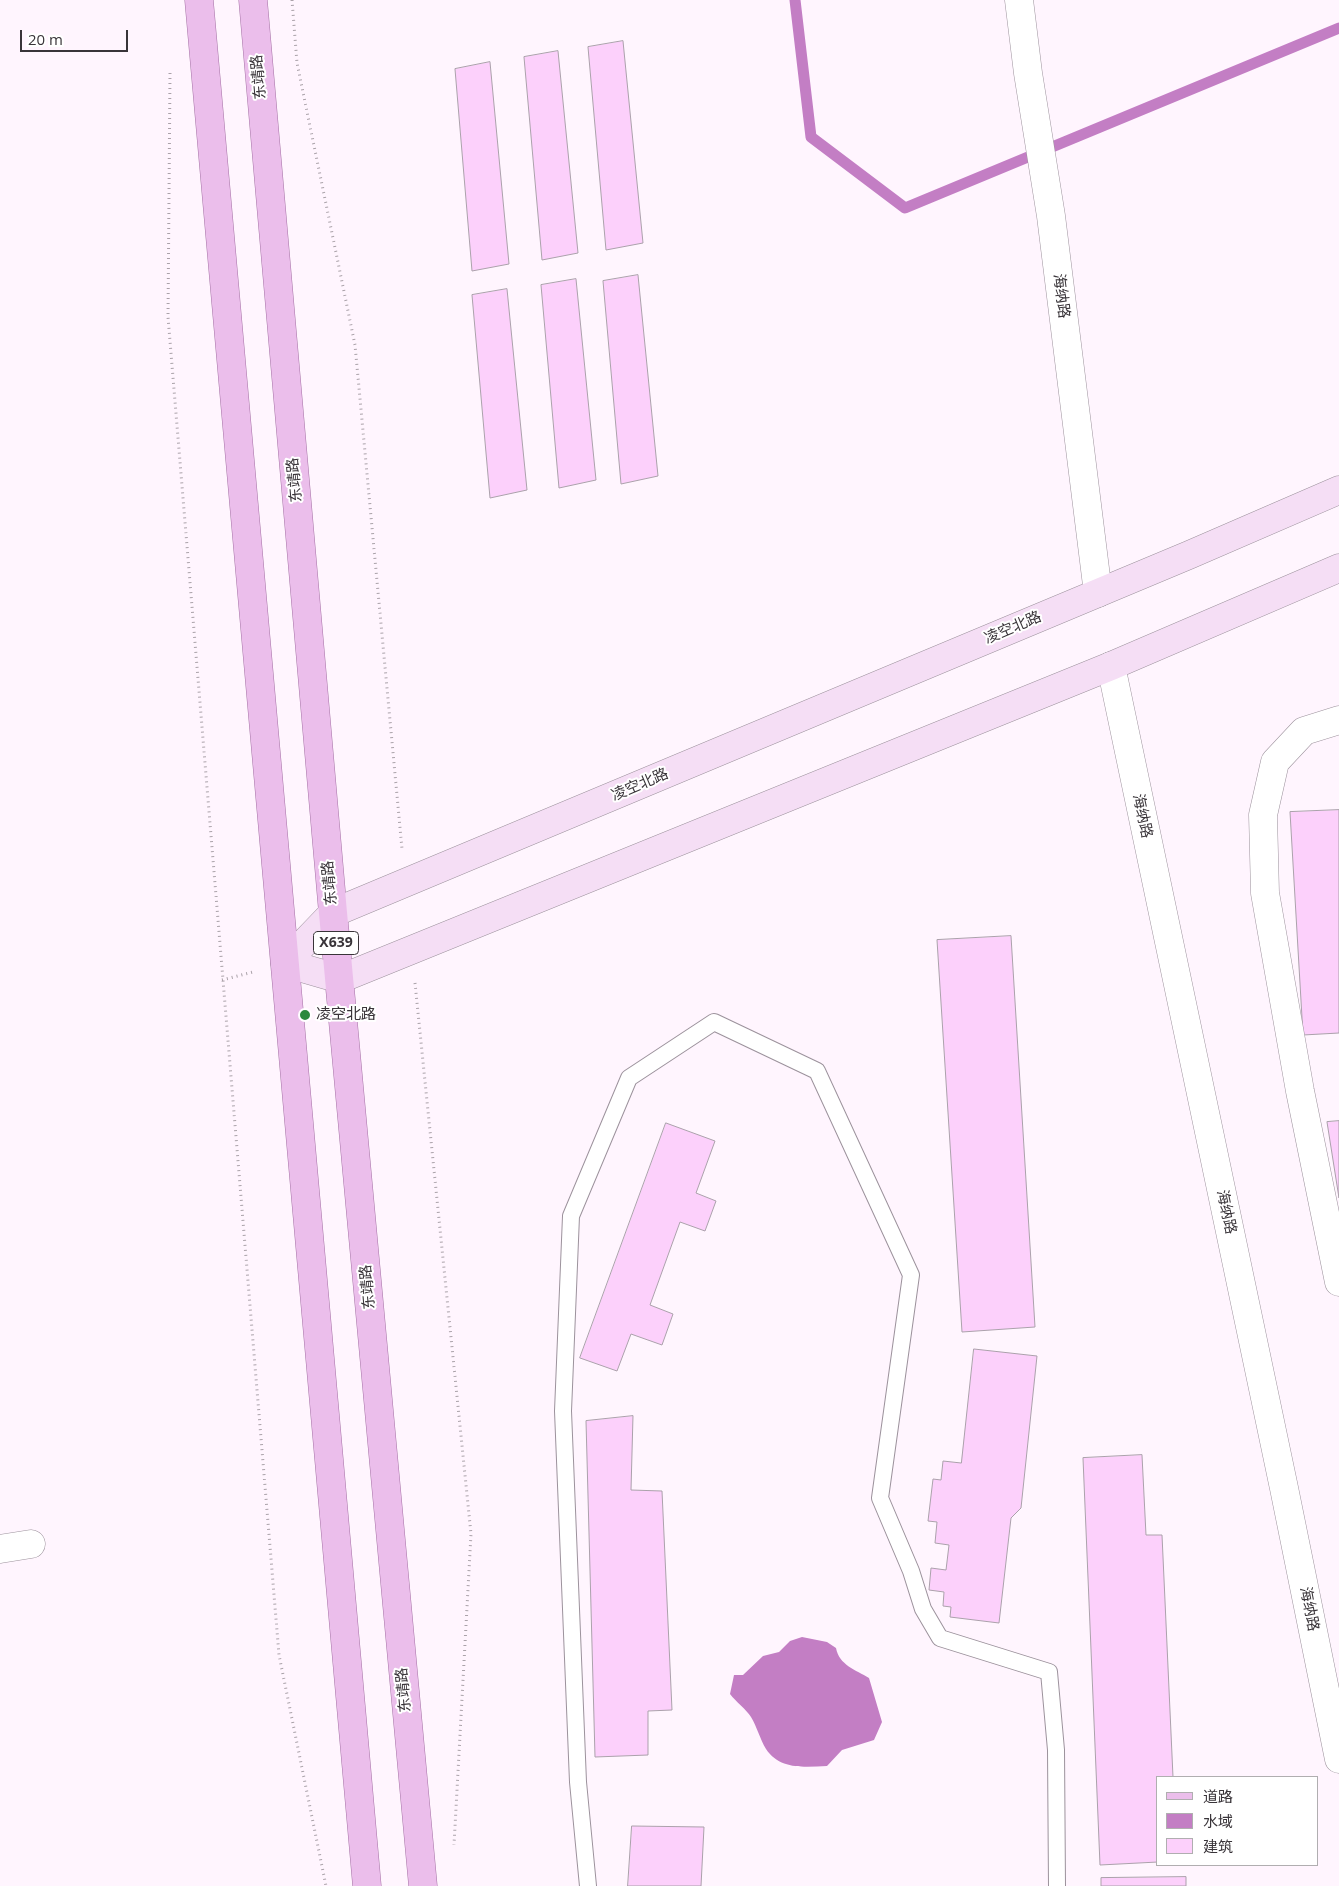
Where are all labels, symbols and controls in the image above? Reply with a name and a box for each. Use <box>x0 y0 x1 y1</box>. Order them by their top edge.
scale bar <box>22 20 130 52</box>
text: 20 m <box>28 29 63 49</box>
street label: 东靖路 <box>248 54 270 100</box>
street label: 海纳路 <box>1049 273 1073 319</box>
street label: 东靖路 <box>284 457 306 503</box>
street label: 凌空北路 <box>982 608 1044 648</box>
street label: 凌空北路 <box>609 765 671 805</box>
street label: 海纳路 <box>1129 792 1155 840</box>
street label: 东靖路 <box>319 860 341 906</box>
road number: X639 <box>314 931 358 954</box>
place label: 凌空北路 <box>316 1006 376 1024</box>
marker: 凌空北路 <box>298 1008 312 1022</box>
street label: 海纳路 <box>1213 1188 1239 1236</box>
street label: 东靖路 <box>357 1264 379 1310</box>
street label: 海纳路 <box>1296 1585 1322 1633</box>
street label: 东靖路 <box>393 1667 415 1713</box>
legend <box>1156 1776 1319 1866</box>
text: 道路 <box>1203 1786 1233 1806</box>
text: 水域 <box>1203 1811 1233 1831</box>
text: 建筑 <box>1203 1836 1233 1856</box>

